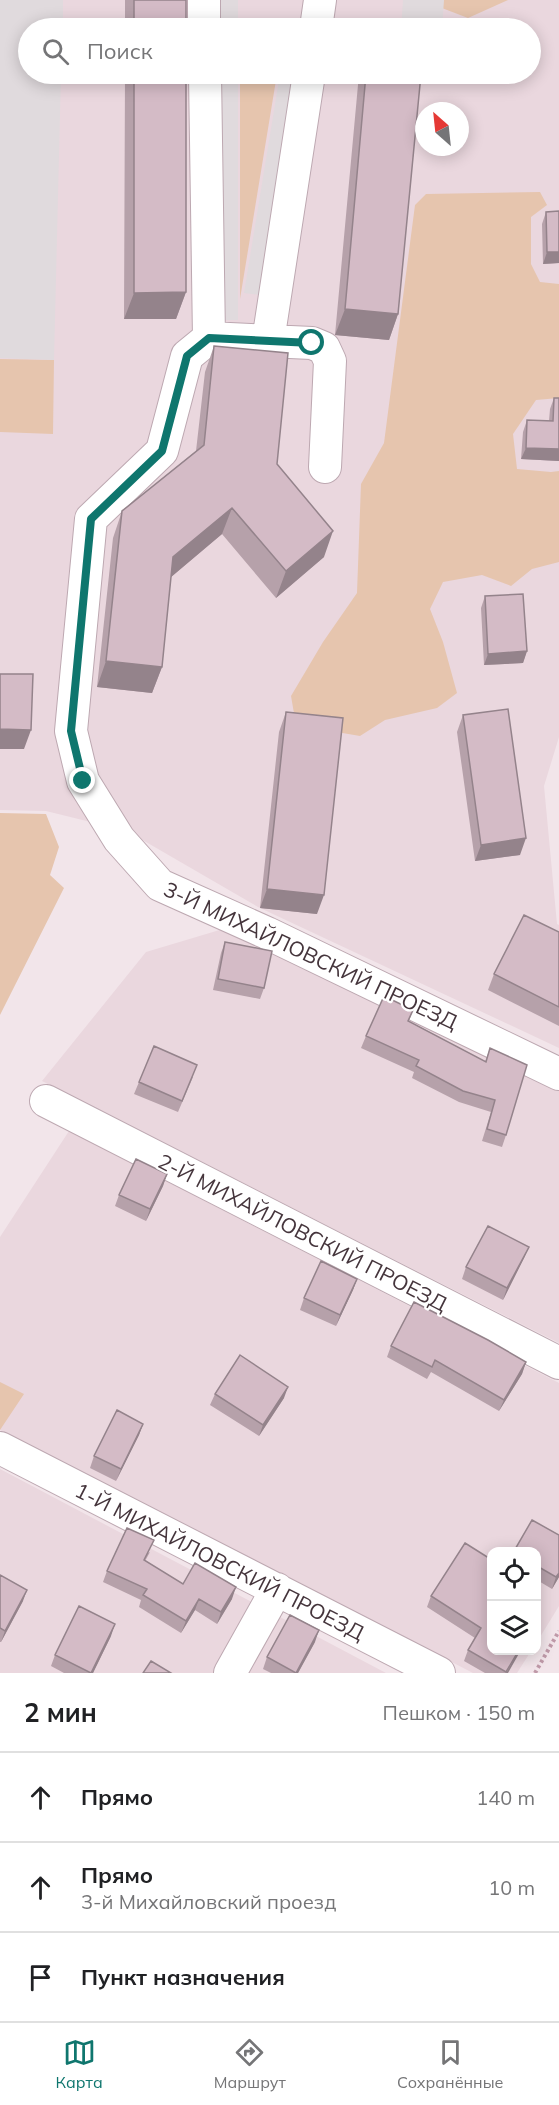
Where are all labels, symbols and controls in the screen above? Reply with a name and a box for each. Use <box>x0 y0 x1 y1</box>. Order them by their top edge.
search box <box>18 18 541 84</box>
icon: search <box>39 35 72 68</box>
text: Поиск <box>87 37 153 65</box>
north arrow <box>415 102 469 156</box>
route start <box>298 329 324 355</box>
route end <box>69 767 95 793</box>
street label: 3-Й МИХАЙЛОВСКИЙ ПРОЕЗД <box>160 875 462 1035</box>
street label: 2-Й МИХАЙЛОВСКИЙ ПРОЕЗД <box>154 1148 452 1317</box>
street label: 1-Й МИХАЙЛОВСКИЙ ПРОЕЗД <box>71 1477 369 1646</box>
map controls <box>487 1547 541 1655</box>
button: locate <box>487 1547 541 1601</box>
button: layers <box>487 1601 541 1655</box>
text: 2 мин <box>24 1696 97 1729</box>
text: Пешком · 150 m <box>383 1700 535 1725</box>
icon: ahead <box>24 1781 57 1814</box>
text: Прямо <box>81 1783 153 1811</box>
text: 140 m <box>476 1785 535 1810</box>
text: Прямо <box>81 1861 153 1889</box>
icon: ahead <box>24 1871 57 1904</box>
text: 10 m <box>488 1875 535 1900</box>
text: 3-й Михайловский проезд <box>81 1889 336 1914</box>
icon: arrive <box>24 1961 57 1994</box>
text: Пункт назначения <box>81 1963 285 1991</box>
tab: Карта <box>56 2036 103 2092</box>
tab: Маршрут <box>214 2036 286 2092</box>
tab: Сохранённые <box>397 2036 503 2092</box>

